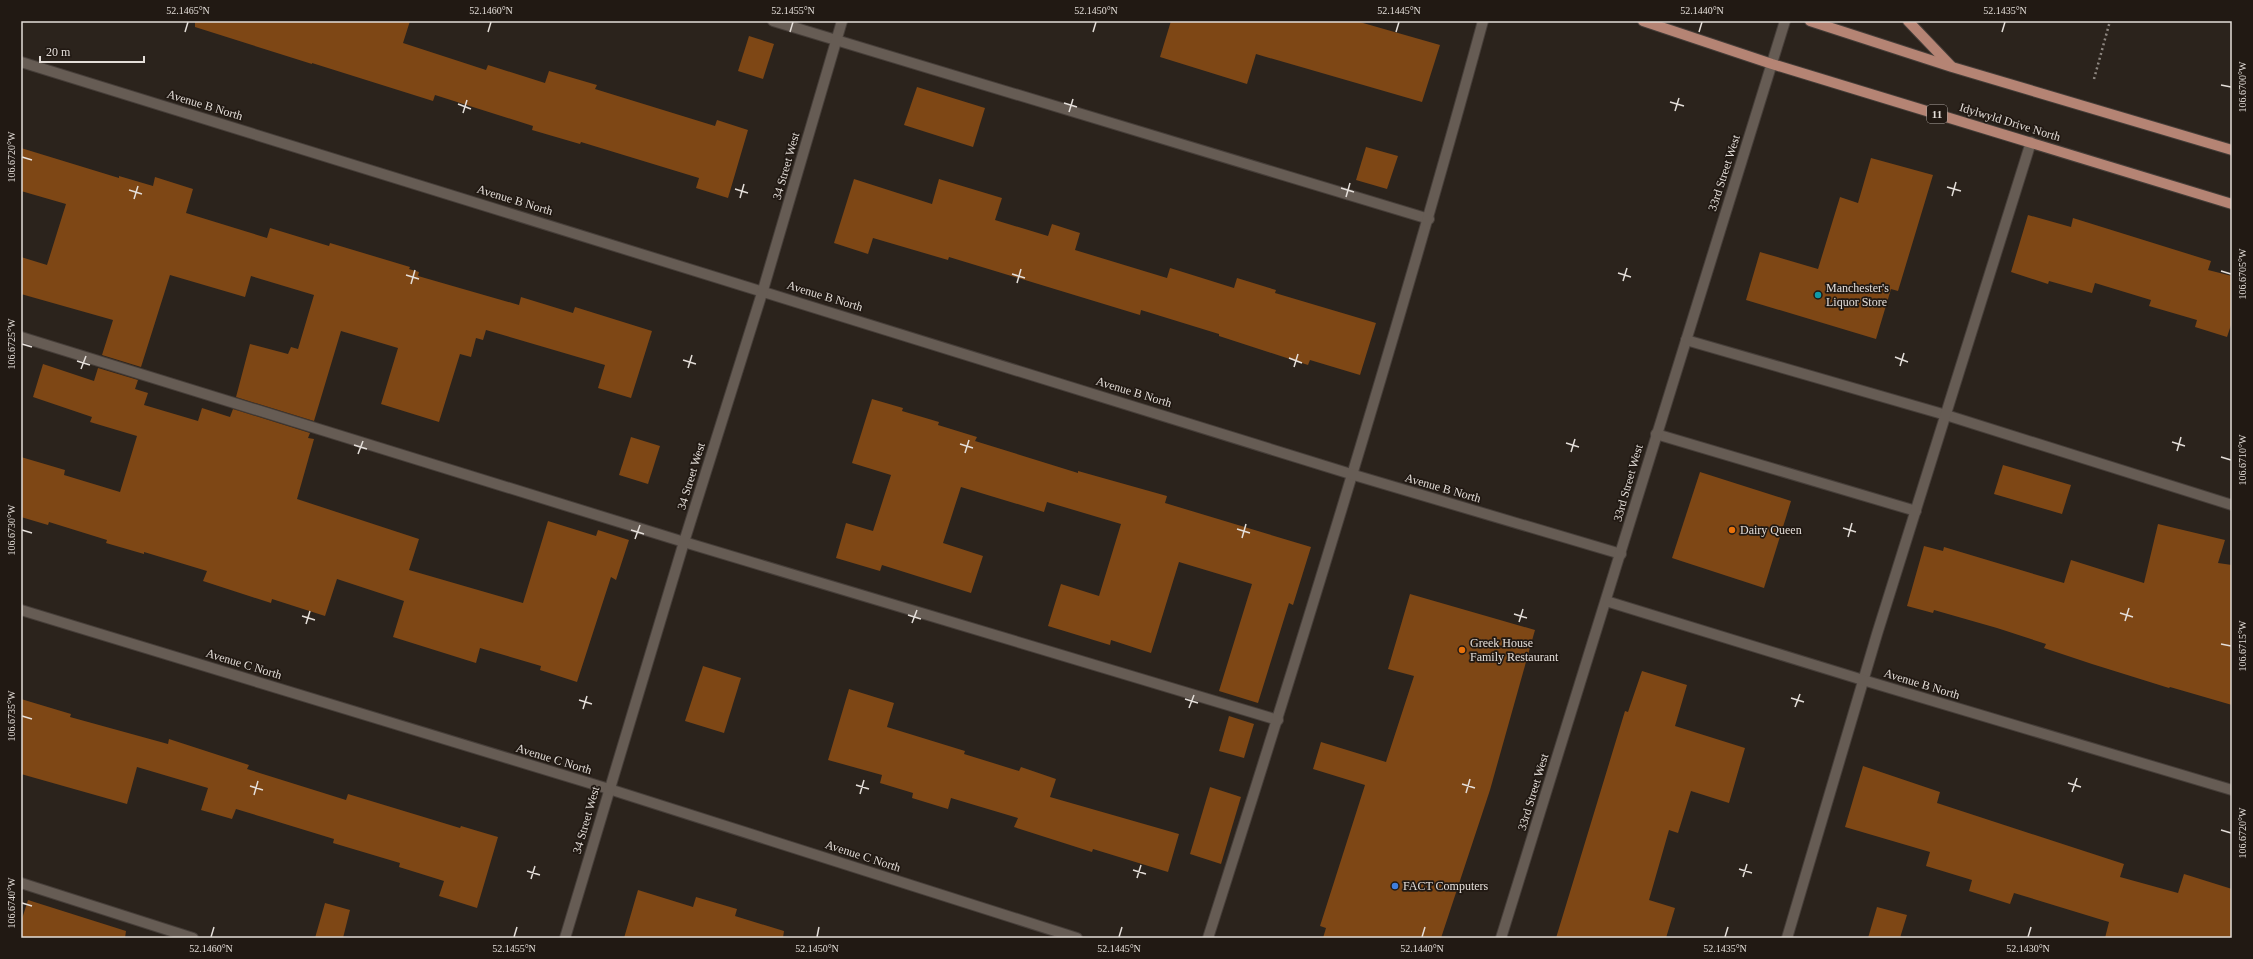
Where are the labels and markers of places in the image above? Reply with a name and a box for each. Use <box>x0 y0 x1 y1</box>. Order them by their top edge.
place label: Manchester's Liquor Store <box>1826 281 1889 309</box>
marker: Manchester's Liquor Store <box>1813 290 1823 300</box>
place label: Dairy Queen <box>1740 523 1802 537</box>
marker: Dairy Queen <box>1727 525 1737 535</box>
place label: Greek House Family Restaurant <box>1470 636 1559 664</box>
marker: Greek House Family Restaurant <box>1457 645 1467 655</box>
place label: FACT Computers <box>1403 879 1489 893</box>
marker: FACT Computers <box>1390 881 1400 891</box>

